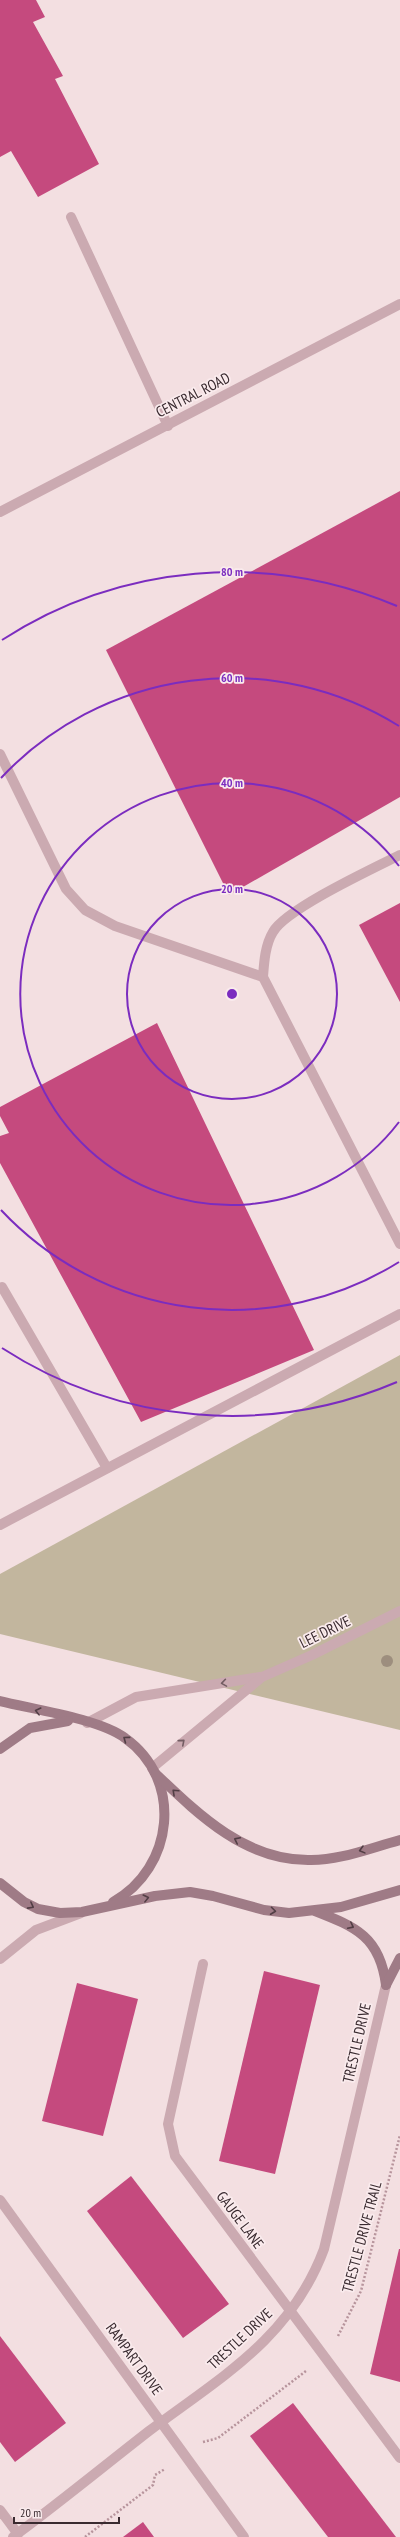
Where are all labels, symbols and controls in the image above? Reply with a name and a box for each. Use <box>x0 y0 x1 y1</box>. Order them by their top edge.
street label: CENTRAL ROAD <box>153 368 233 421</box>
text: 80 m <box>221 564 243 579</box>
text: 60 m <box>221 670 243 685</box>
text: 40 m <box>221 775 243 790</box>
text: 20 m <box>221 881 243 896</box>
centre of rings <box>225 987 239 1001</box>
street label: LEE DRIVE <box>296 1611 353 1652</box>
one-way arrow <box>221 1678 227 1687</box>
one-way arrow <box>35 1707 41 1715</box>
one-way arrow <box>123 1737 130 1744</box>
one-way arrow <box>177 1739 184 1746</box>
one-way arrow <box>172 1789 180 1797</box>
one-way arrow <box>234 1837 241 1845</box>
one-way arrow <box>359 1846 366 1854</box>
one-way arrow <box>143 1894 149 1902</box>
one-way arrow <box>27 1901 35 1908</box>
one-way arrow <box>270 1907 276 1916</box>
one-way arrow <box>347 1921 354 1929</box>
street label: TRESTLE DRIVE <box>338 2001 375 2085</box>
street label: TRESTLE DRIVE TRAIL <box>338 2178 386 2295</box>
street label: GAUGE LANE <box>213 2187 268 2252</box>
street label: TRESTLE DRIVE <box>203 2304 276 2373</box>
street label: RAMPART DRIVE <box>102 2319 167 2398</box>
scale bar <box>14 2499 119 2525</box>
text: 20 m <box>20 2505 41 2520</box>

